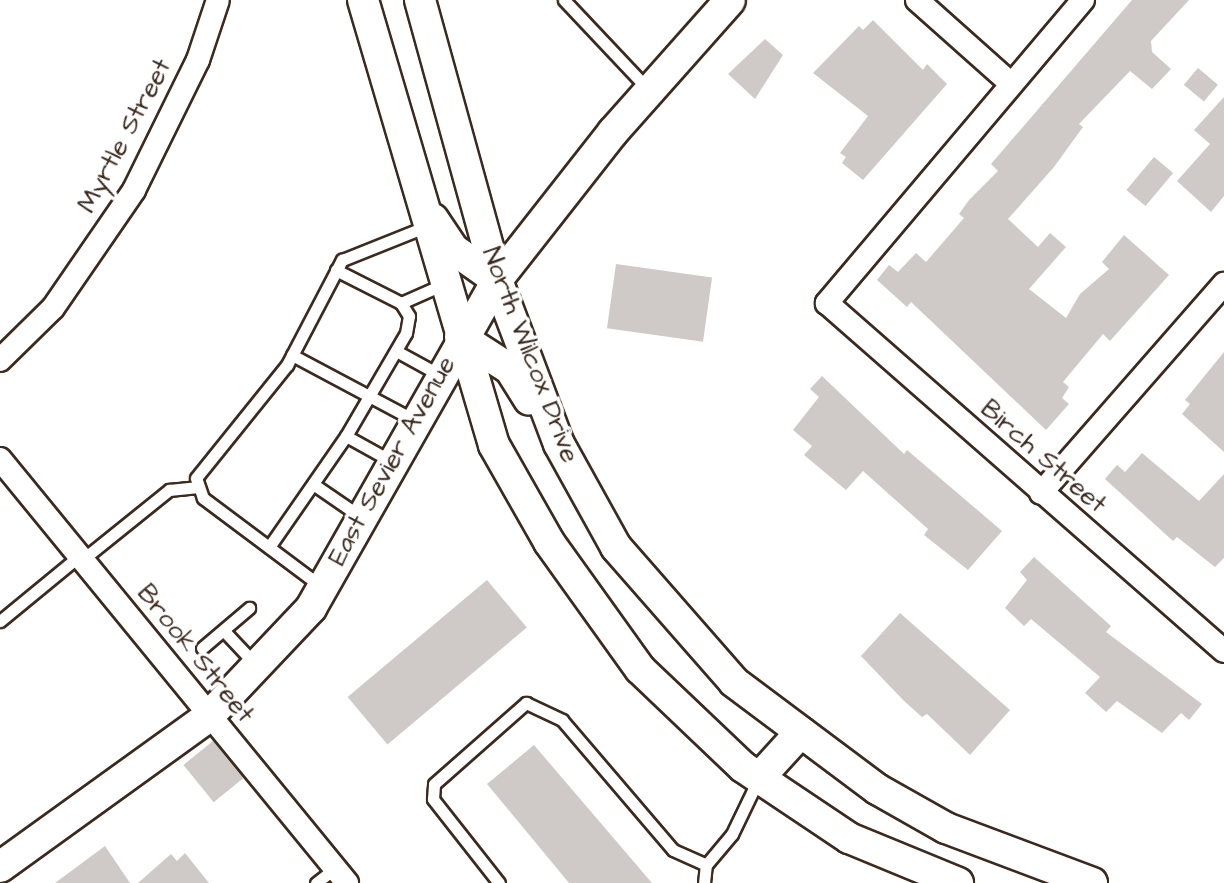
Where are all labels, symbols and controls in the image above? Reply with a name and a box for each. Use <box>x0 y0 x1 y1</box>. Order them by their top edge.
street label: Myrtle Street <box>71 54 179 218</box>
street label: North Wilcox Drive <box>475 243 585 467</box>
street label: East Sevier Avenue <box>322 351 462 571</box>
street label: Birch Street <box>974 394 1112 520</box>
street label: Brook Street <box>130 579 260 729</box>

